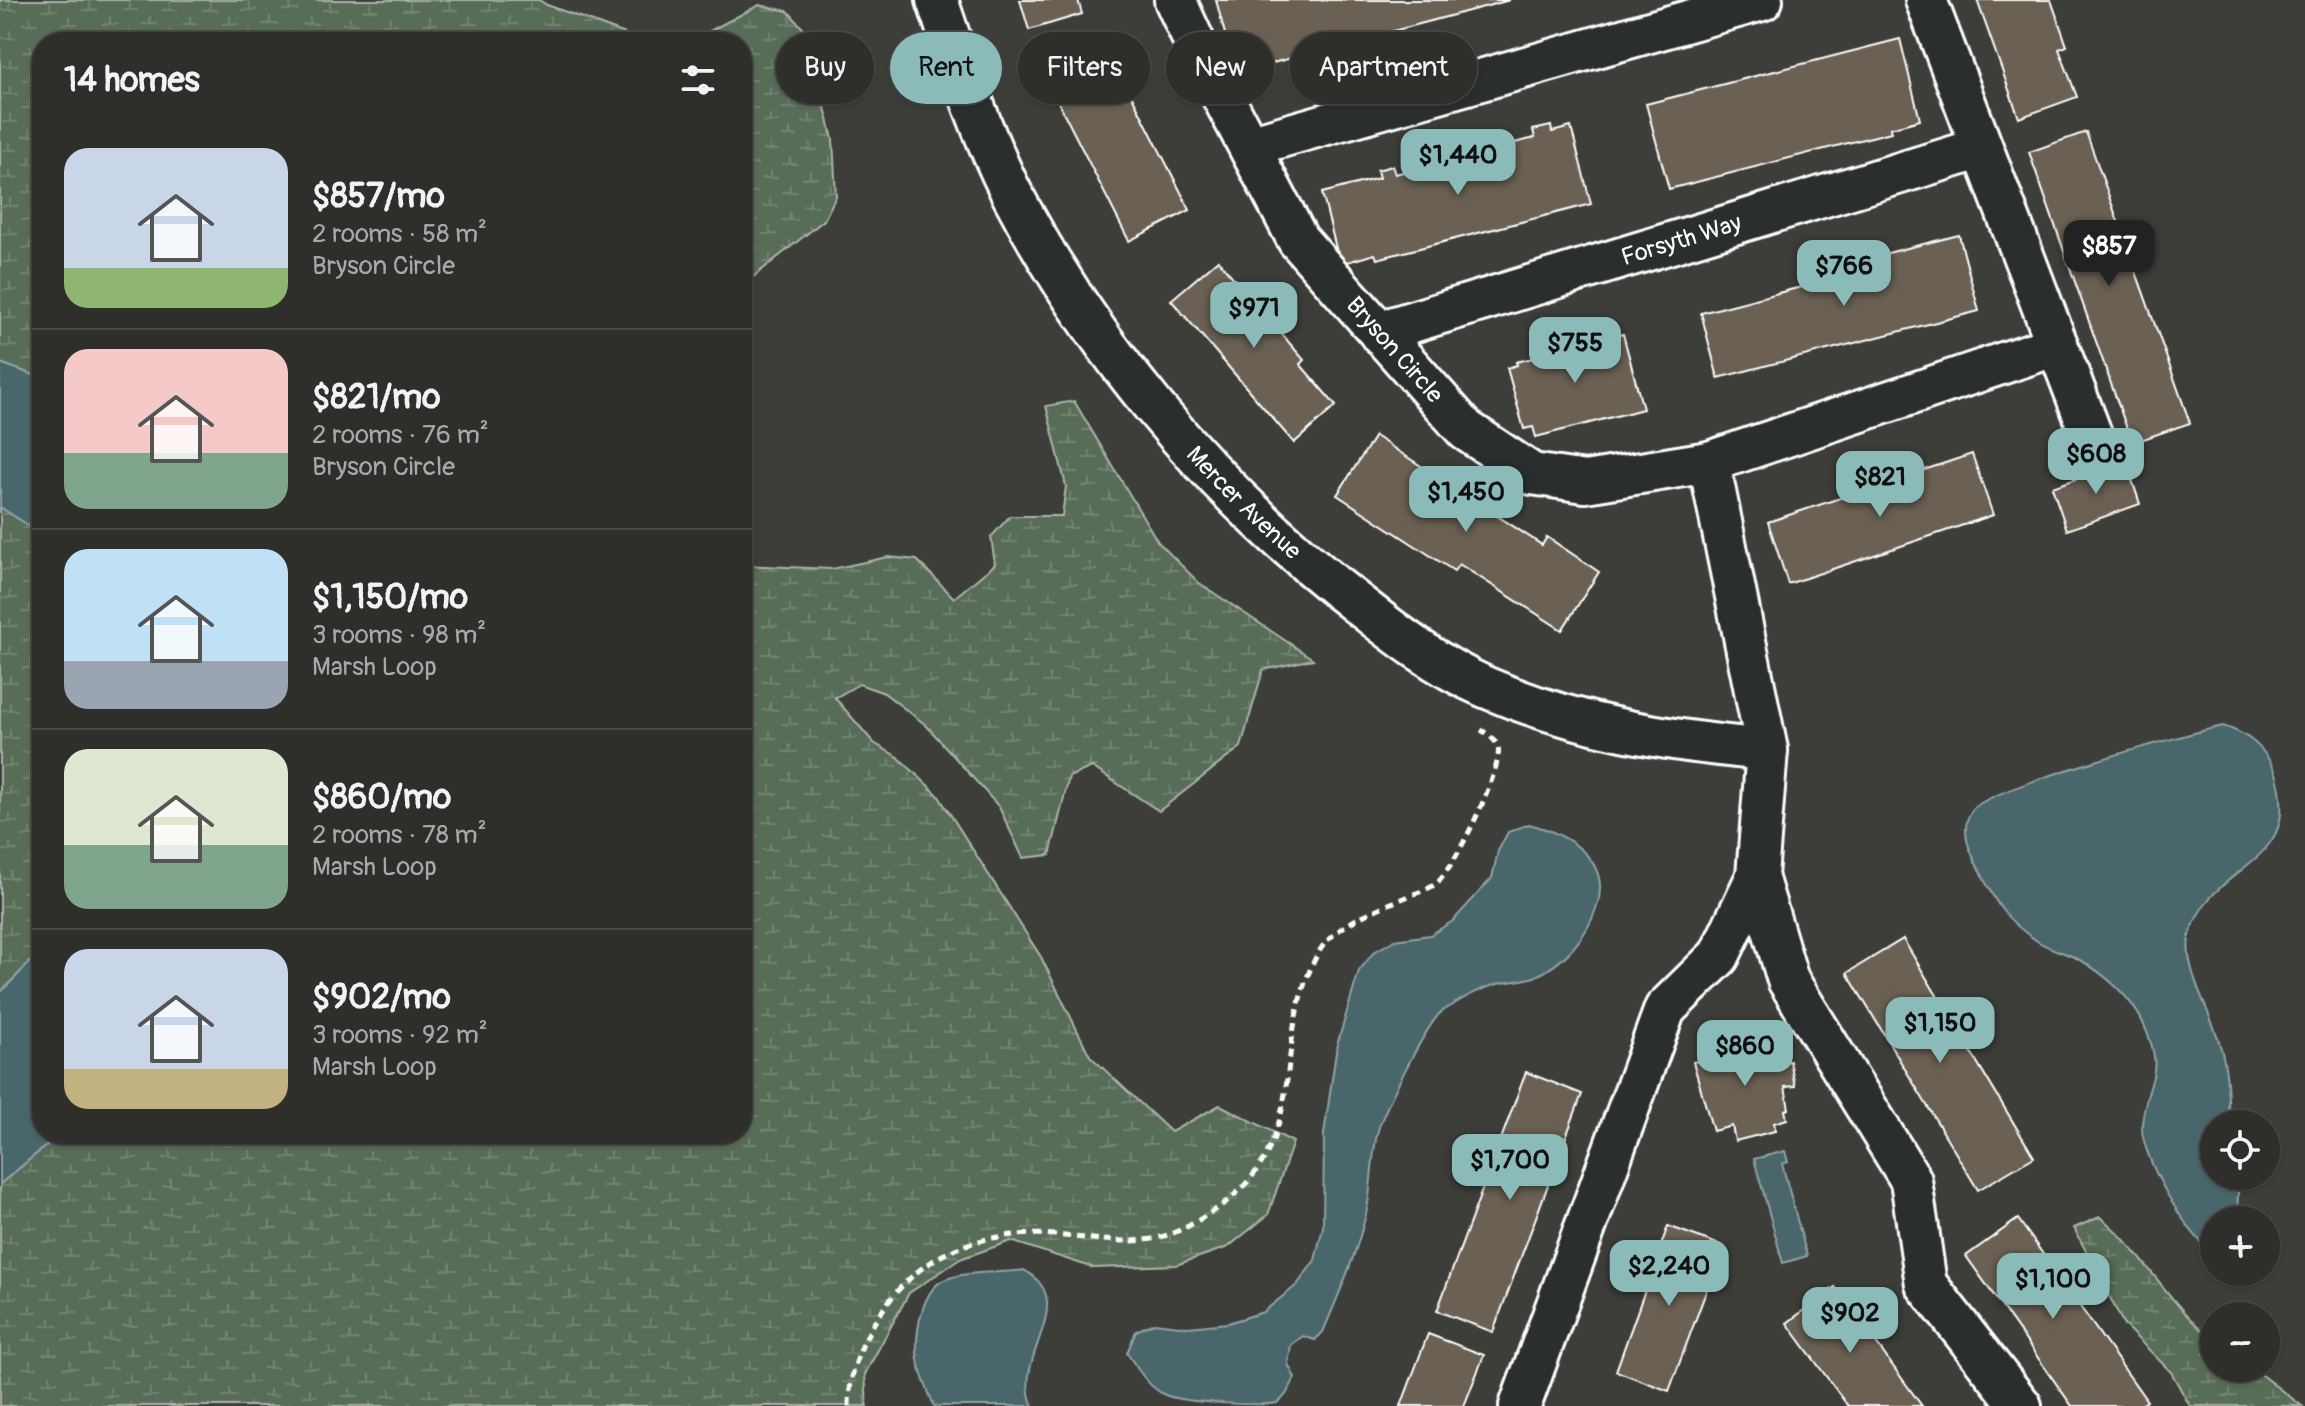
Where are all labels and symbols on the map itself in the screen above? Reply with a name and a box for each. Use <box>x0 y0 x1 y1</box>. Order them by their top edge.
pin: $1,440 <box>1393 129 1523 197</box>
street label: Forsyth Way <box>1618 208 1745 272</box>
pin: $857 <box>2062 220 2156 288</box>
pin: $766 <box>1797 240 1891 308</box>
pin: $971 <box>1207 282 1301 350</box>
street label: Bryson Circle <box>1340 291 1449 409</box>
pin: $755 <box>1528 317 1622 385</box>
pin: $608 <box>2049 428 2143 496</box>
street label: Mercer Avenue <box>1180 440 1307 566</box>
pin: $821 <box>1833 451 1927 519</box>
pin: $1,450 <box>1401 466 1531 534</box>
pin: $1,150 <box>1875 997 2005 1065</box>
pin: $860 <box>1698 1020 1792 1088</box>
pin: $1,700 <box>1445 1134 1575 1202</box>
pin: $2,240 <box>1604 1240 1734 1308</box>
pin: $1,100 <box>1988 1253 2118 1321</box>
pin: $902 <box>1803 1287 1897 1355</box>

